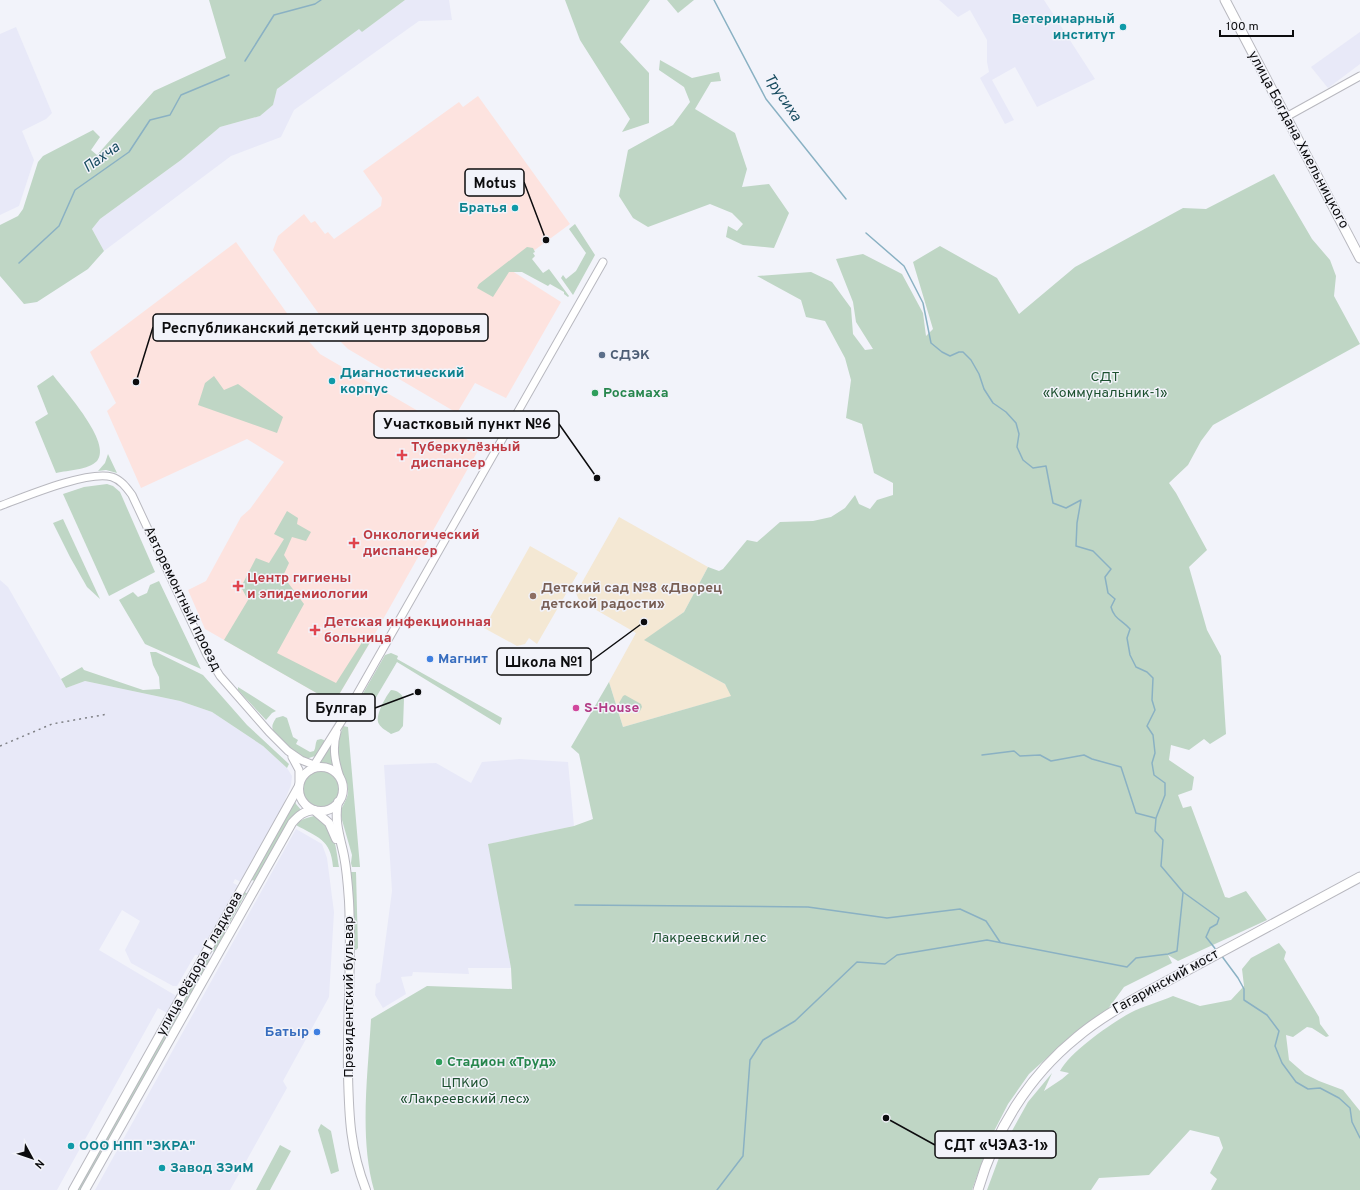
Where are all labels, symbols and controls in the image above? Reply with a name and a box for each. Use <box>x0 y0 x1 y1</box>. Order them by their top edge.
place label: Ветеринарный институт <box>1012 11 1115 44</box>
scale bar <box>1220 12 1293 38</box>
text: 100 m <box>1226 19 1259 35</box>
marker: Ветеринарный институт <box>1118 22 1128 32</box>
street label: улица Богдана Хмельницкого <box>1244 48 1352 232</box>
water label: Трусиха <box>759 70 805 126</box>
water label: Пахча <box>80 138 124 178</box>
callout: Motus <box>465 169 524 196</box>
text: Motus <box>474 175 516 194</box>
place label: Братья <box>459 200 507 217</box>
marker: Братья <box>510 203 520 213</box>
callout: Республиканский детский центр здоровья <box>153 314 488 341</box>
text: Республиканский детский центр здоровья <box>161 320 481 339</box>
place label: СДЭК <box>610 347 650 364</box>
marker: СДЭК <box>597 350 607 360</box>
place label: Диагностический корпус <box>340 365 464 398</box>
park label: СДТ «Коммунальник-1» <box>1043 369 1167 402</box>
marker: Диагностический корпус <box>327 376 337 386</box>
place label: Росамаха <box>603 385 669 402</box>
marker: Росамаха <box>590 388 600 398</box>
callout: Участковый пункт №6 <box>374 411 559 438</box>
text: Участковый пункт №6 <box>383 416 551 435</box>
place label: Туберкулёзный диспансер <box>411 439 520 472</box>
marker: Туберкулёзный диспансер <box>396 449 408 461</box>
street label: Авторемонтный проезд <box>140 524 224 674</box>
place label: Онкологический диспансер <box>363 527 480 560</box>
marker: Онкологический диспансер <box>348 537 360 549</box>
place label: Центр гигиены и эпидемиологии <box>247 570 368 603</box>
marker: Центр гигиены и эпидемиологии <box>232 580 244 592</box>
place label: Детский сад №8 «Дворец детской радости» <box>541 580 722 613</box>
marker: Детский сад №8 «Дворец детской радости» <box>528 591 538 601</box>
place label: Детская инфекционная больница <box>324 614 491 647</box>
marker: Детская инфекционная больница <box>309 624 321 636</box>
callout: Школа №1 <box>497 648 591 675</box>
place label: Магнит <box>438 651 488 668</box>
marker: Магнит <box>425 654 435 664</box>
text: Школа №1 <box>505 654 583 673</box>
callout: Булгар <box>307 694 375 721</box>
text: Булгар <box>315 700 367 719</box>
place label: S-House <box>584 700 639 717</box>
marker: S-House <box>571 703 581 713</box>
street label: улица Фёдора Гладкова <box>153 889 247 1039</box>
street label: Президентский бульвар <box>341 916 358 1078</box>
park label: Лакреевский лес <box>651 930 767 947</box>
street label: Гагаринский мост <box>1110 946 1222 1018</box>
place label: Батыр <box>265 1024 309 1041</box>
marker: Батыр <box>312 1027 322 1037</box>
place label: Стадион «Труд» <box>447 1054 557 1071</box>
marker: Стадион «Труд» <box>434 1057 444 1067</box>
park label: ЦПКиО «Лакреевский лес» <box>400 1075 530 1108</box>
callout: СДТ «ЧЭАЗ-1» <box>935 1131 1056 1158</box>
text: СДТ «ЧЭАЗ-1» <box>944 1137 1048 1156</box>
north arrow <box>12 1138 52 1178</box>
place label: ООО НПП "ЭКРА" <box>79 1138 195 1155</box>
marker: ООО НПП "ЭКРА" <box>66 1141 76 1151</box>
text: N <box>31 1156 47 1171</box>
place label: Завод ЗЭиМ <box>170 1160 254 1177</box>
marker: Завод ЗЭиМ <box>157 1163 167 1173</box>

